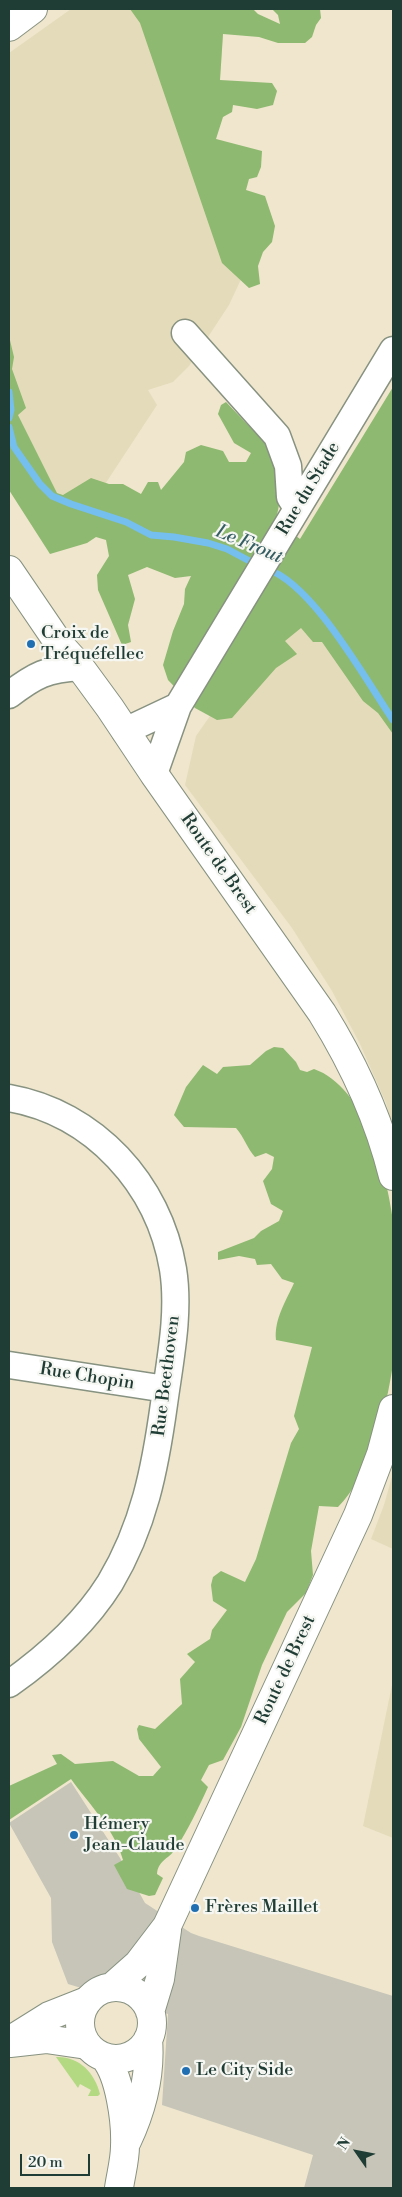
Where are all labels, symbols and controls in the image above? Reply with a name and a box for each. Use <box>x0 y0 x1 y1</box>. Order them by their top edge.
street label: Rue du Stade <box>273 438 345 540</box>
water label: Le Frout <box>212 521 286 569</box>
place label: Croix de Tréquéfellec <box>41 623 144 666</box>
marker: Croix de Tréquéfellec <box>25 638 37 650</box>
street label: Route de Brest <box>175 809 261 919</box>
street label: Rue Beethoven <box>149 1314 185 1438</box>
street label: Rue Chopin <box>38 1359 136 1395</box>
street label: Route de Brest <box>251 1612 321 1728</box>
place label: Hémery Jean-Claude <box>84 1814 184 1856</box>
marker: Hémery Jean-Claude <box>68 1829 80 1841</box>
place label: Frères Maillet <box>205 1897 319 1919</box>
marker: Frères Maillet <box>189 1902 201 1914</box>
place label: Le City Side <box>196 2060 293 2082</box>
marker: Le City Side <box>180 2065 192 2077</box>
north arrow <box>332 2127 382 2177</box>
text: N <box>334 2134 355 2153</box>
scale bar <box>22 2144 92 2176</box>
text: 20 m <box>28 2153 63 2172</box>

